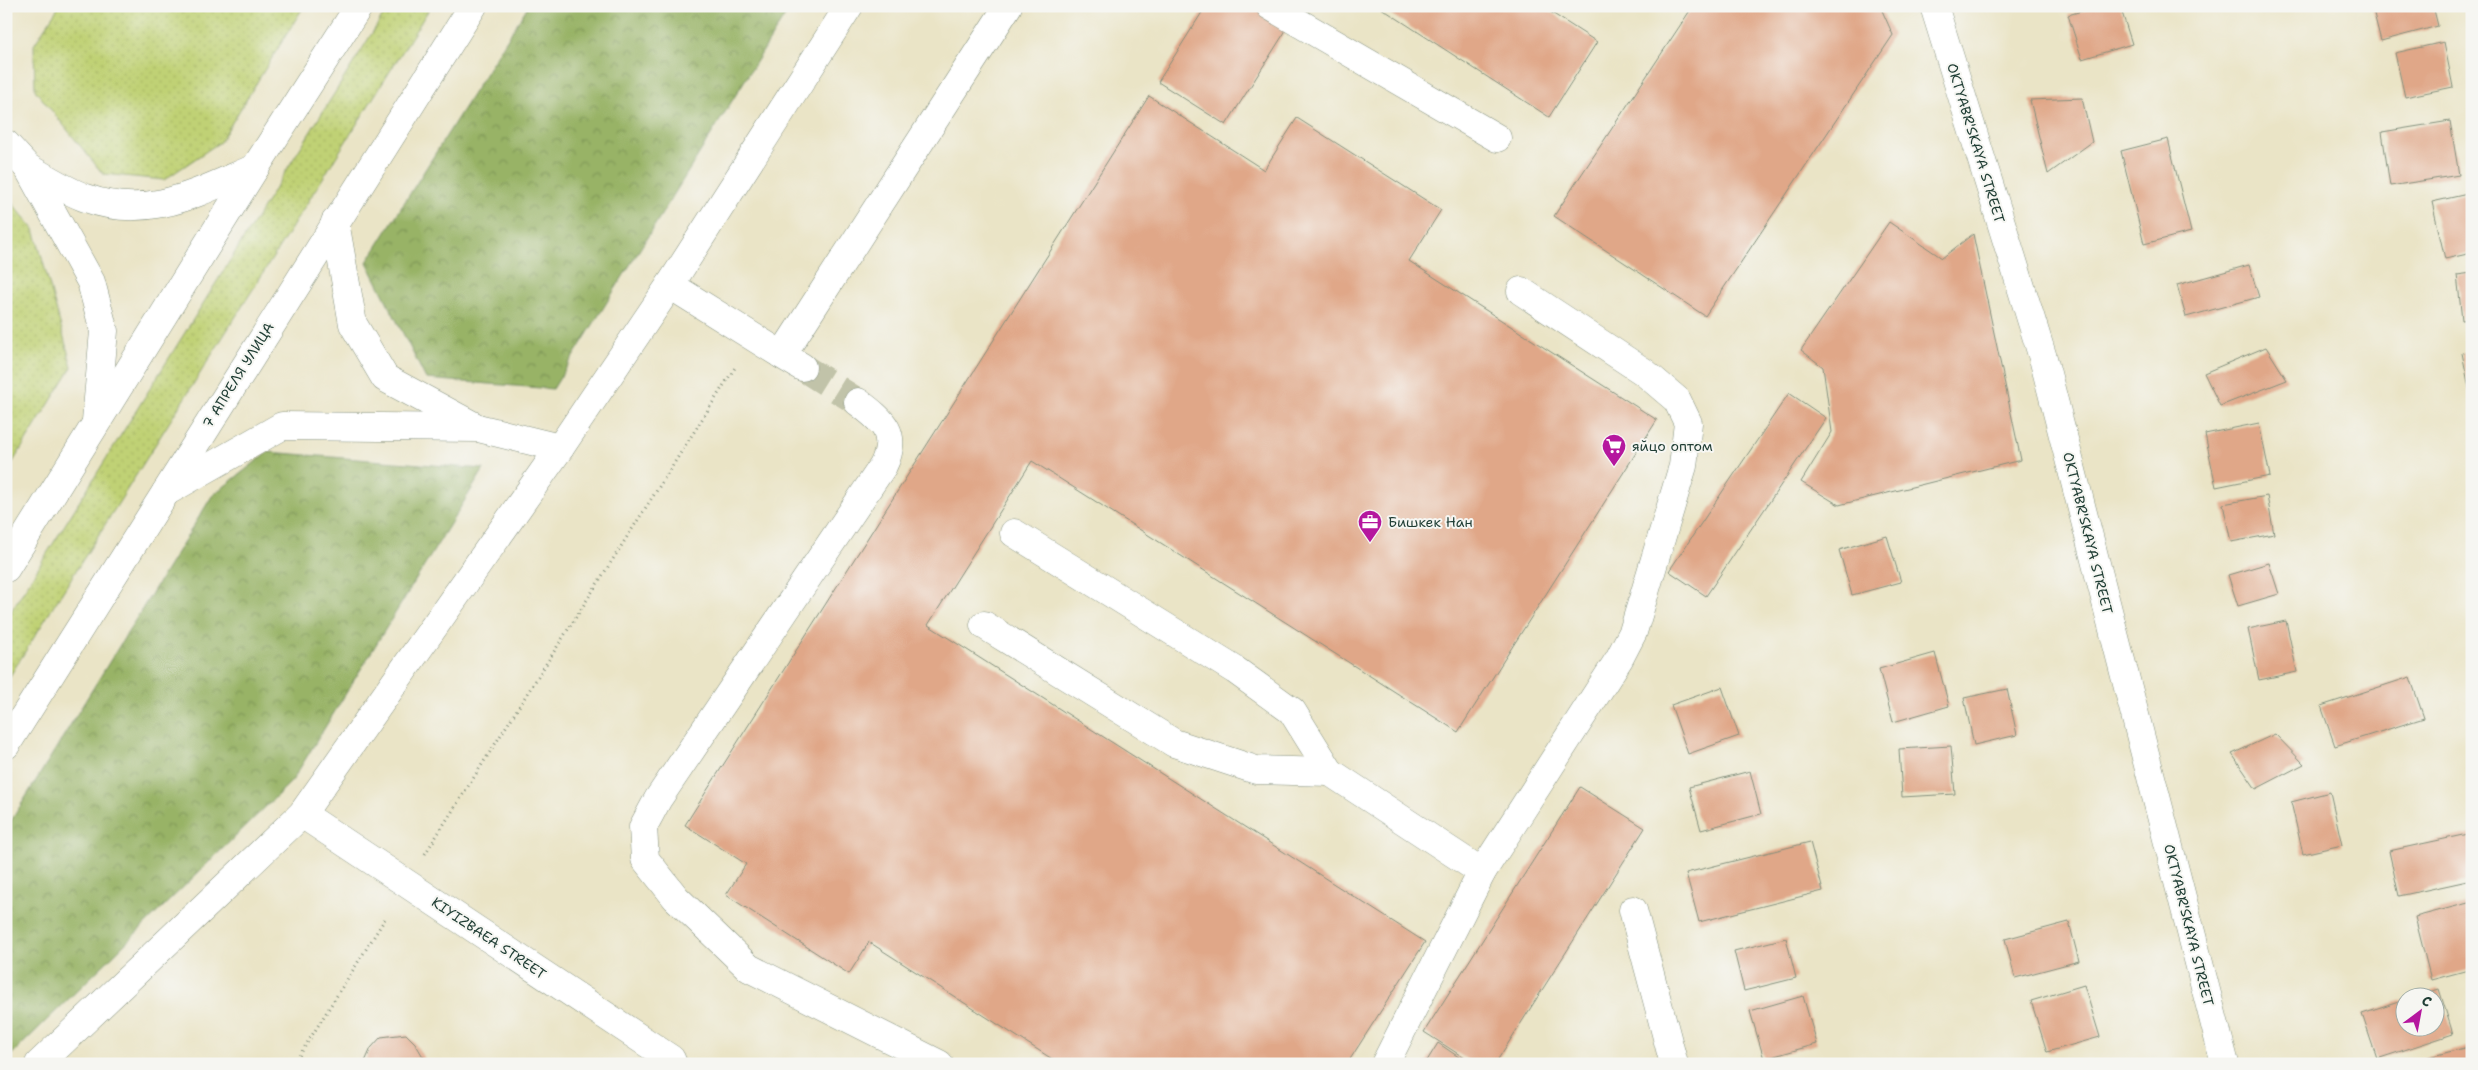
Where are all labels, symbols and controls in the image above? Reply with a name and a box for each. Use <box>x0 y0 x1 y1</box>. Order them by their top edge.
street label: OKTYABR'SKAYA STREET <box>1943 61 2009 225</box>
street label: 7 АПРЕЛЯ УЛИЦА <box>198 319 278 431</box>
supermarket icon: яйцо оптом <box>1601 433 1627 467</box>
place label: яйцо оптом <box>1632 437 1713 455</box>
street label: OKTYABR'SKAYA STREET <box>2059 450 2117 616</box>
office icon: Бишкек Нан <box>1357 509 1383 543</box>
place label: Бишкек Нан <box>1388 513 1473 531</box>
street label: OKTYABR'SKAYA STREET <box>2160 842 2218 1008</box>
street label: KIYIZBAEA STREET <box>428 893 550 983</box>
north arrow <box>2396 988 2446 1038</box>
text: С <box>2418 991 2435 1011</box>

